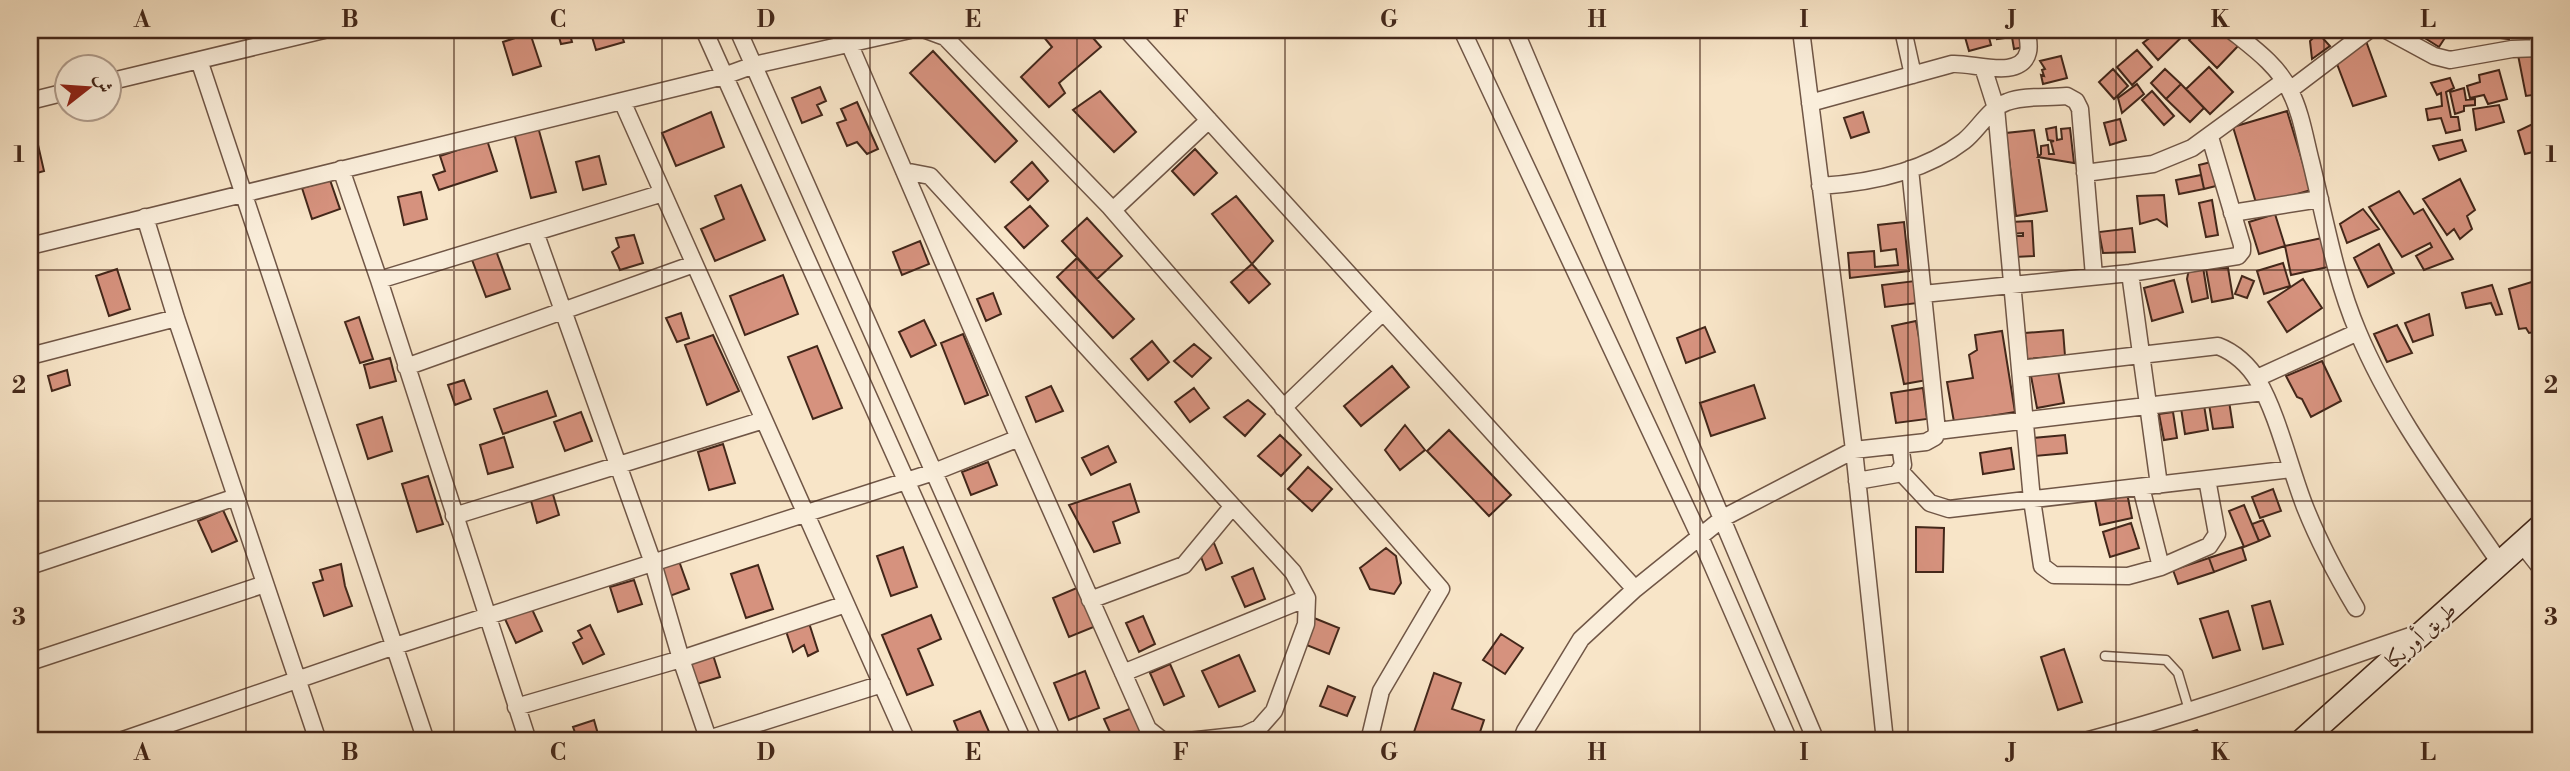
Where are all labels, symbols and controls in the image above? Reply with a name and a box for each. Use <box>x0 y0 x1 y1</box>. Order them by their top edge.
text: A <box>133 6 151 34</box>
text: B <box>341 6 359 34</box>
text: C <box>550 6 566 34</box>
text: D <box>757 6 775 34</box>
text: E <box>965 6 981 34</box>
text: F <box>1173 6 1189 34</box>
text: G <box>1380 6 1398 34</box>
text: H <box>1588 6 1607 34</box>
text: I <box>1800 6 1809 34</box>
text: J <box>2005 6 2017 34</box>
text: K <box>2211 6 2230 34</box>
text: L <box>2420 6 2436 34</box>
north arrow <box>52 52 122 122</box>
text: ش <box>89 71 118 96</box>
text: 1 <box>13 141 25 169</box>
text: 1 <box>2545 141 2557 169</box>
text: 2 <box>12 372 26 400</box>
text: 2 <box>2544 372 2558 400</box>
street label: طريق أوريكا <box>2379 595 2462 674</box>
text: 3 <box>12 604 26 632</box>
text: 3 <box>2544 604 2558 632</box>
text: A <box>133 739 151 767</box>
text: B <box>341 739 359 767</box>
text: C <box>550 739 566 767</box>
text: D <box>757 739 775 767</box>
text: E <box>965 739 981 767</box>
text: F <box>1173 739 1189 767</box>
text: G <box>1380 739 1398 767</box>
text: H <box>1588 739 1607 767</box>
text: I <box>1800 739 1809 767</box>
text: J <box>2005 739 2017 767</box>
text: K <box>2211 739 2230 767</box>
text: L <box>2420 739 2436 767</box>

